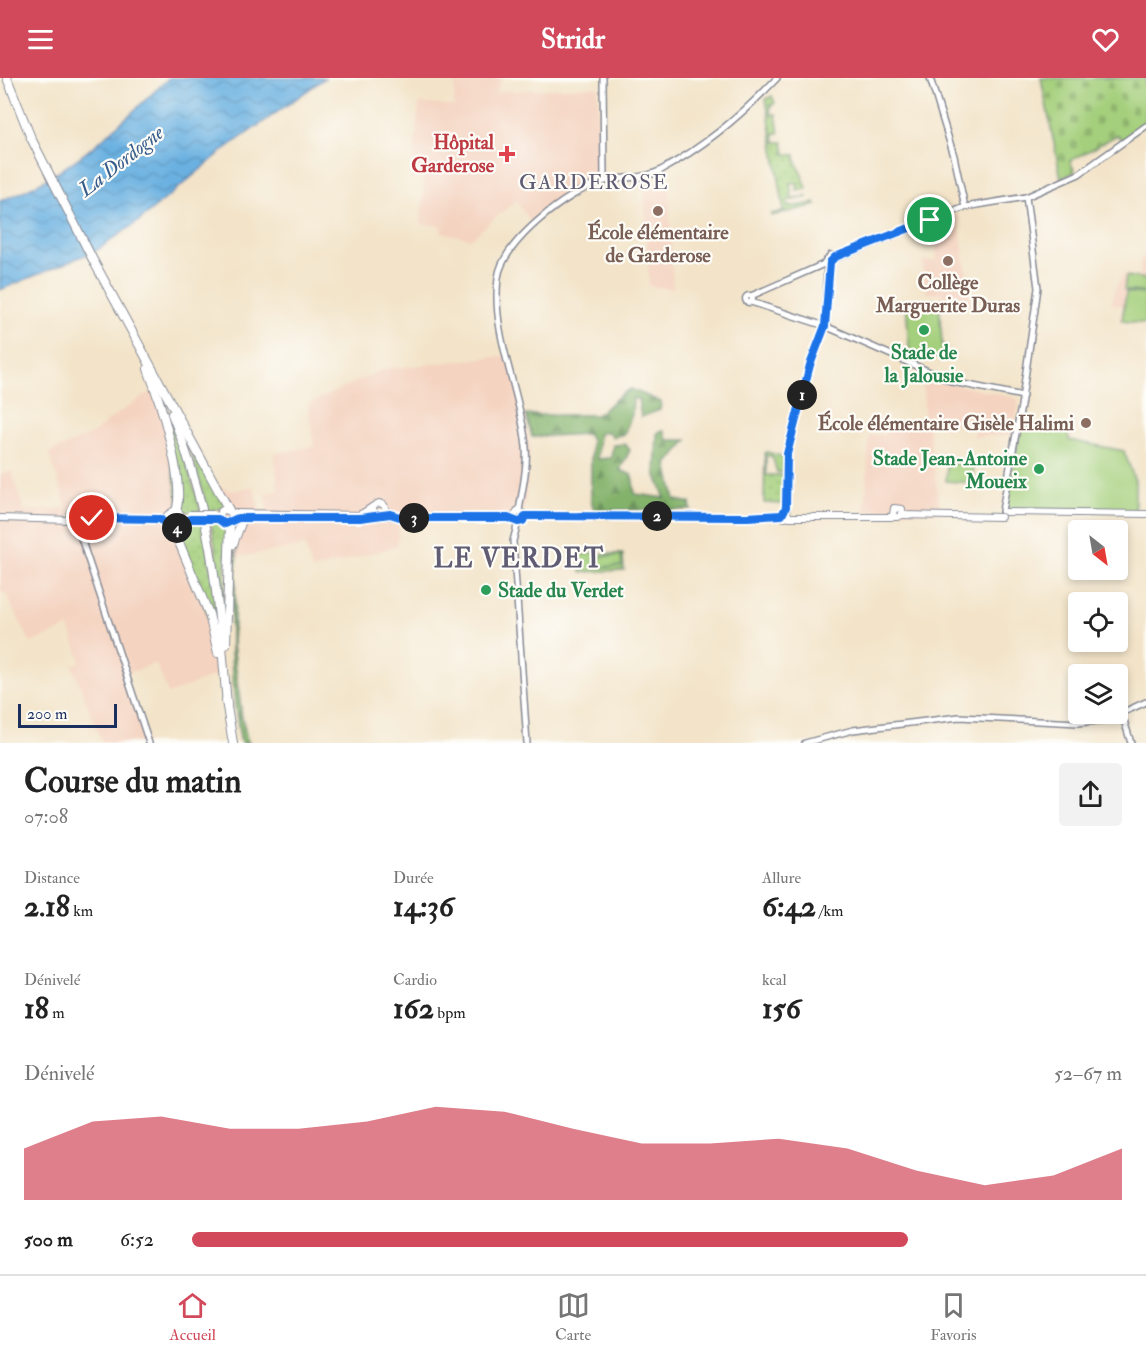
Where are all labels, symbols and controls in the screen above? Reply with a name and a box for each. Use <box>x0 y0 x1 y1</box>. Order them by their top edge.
icon: menu <box>24 23 57 56</box>
text: Stridr <box>541 23 605 56</box>
icon: heart <box>1089 23 1122 56</box>
water label: La Dordogne <box>72 119 170 204</box>
place label: Hôpital Garderose <box>411 130 495 178</box>
marker: Hôpital Garderose <box>498 145 516 163</box>
district label: GARDEROSE <box>519 169 669 196</box>
pin <box>904 194 955 245</box>
icon: arrive <box>913 203 946 236</box>
marker: École élémentaire de Garderose <box>651 204 665 218</box>
place label: École élémentaire de Garderose <box>587 219 729 268</box>
marker: Collège Marguerite Duras <box>941 254 955 268</box>
place label: Collège Marguerite Duras <box>875 270 1020 319</box>
marker: Stade de la Jalousie <box>917 323 931 337</box>
place label: Stade de la Jalousie <box>884 340 964 388</box>
pin: 1 <box>787 380 817 410</box>
text: 1 <box>799 385 805 405</box>
place label: École élémentaire Gisèle Halimi <box>818 410 1075 436</box>
marker: École élémentaire Gisèle Halimi <box>1079 416 1093 430</box>
place label: Stade Jean-Antoine Moueix <box>873 446 1028 494</box>
marker: Stade Jean-Antoine Moueix <box>1032 462 1046 476</box>
pin <box>66 492 117 543</box>
icon: check <box>75 501 108 534</box>
pin: 2 <box>642 501 672 531</box>
pin: 3 <box>399 503 429 533</box>
text: 2 <box>653 506 661 526</box>
text: 3 <box>411 508 417 528</box>
pin: 4 <box>162 513 192 543</box>
text: 4 <box>173 518 181 538</box>
north arrow <box>1068 520 1128 580</box>
map controls <box>1068 520 1128 724</box>
district label: LE VERDET <box>433 543 605 575</box>
place label: Stade du Verdet <box>498 578 624 603</box>
marker: Stade du Verdet <box>479 583 493 597</box>
button: locate <box>1068 592 1128 652</box>
button: layers <box>1068 664 1128 724</box>
scale bar <box>18 701 117 728</box>
text: 200 m <box>27 704 67 724</box>
text: Course du matin <box>24 761 241 802</box>
button: share <box>1059 763 1122 826</box>
text: 07:08 <box>24 804 68 829</box>
text: Distance <box>24 868 80 888</box>
text: Durée <box>393 868 434 888</box>
text: Allure <box>762 868 801 888</box>
text: 2.18 <box>24 888 70 925</box>
text: 14:36 <box>393 888 454 925</box>
text: 6:42 <box>762 888 816 925</box>
text: km <box>70 901 93 921</box>
text: /km <box>816 901 843 921</box>
text: Dénivelé <box>24 970 80 990</box>
text: Cardio <box>393 970 437 990</box>
text: kcal <box>762 970 787 990</box>
text: 18 <box>24 990 49 1027</box>
text: 162 <box>393 990 434 1027</box>
text: 156 <box>762 990 801 1027</box>
text: m <box>49 1003 65 1023</box>
text: bpm <box>434 1003 466 1023</box>
text: Dénivelé <box>24 1061 94 1086</box>
text: 52–67 m <box>1054 1061 1122 1086</box>
text: 500 m <box>24 1227 73 1252</box>
text: 6:52 <box>120 1227 154 1252</box>
tab: Accueil <box>170 1289 216 1345</box>
tab: Carte <box>555 1289 591 1345</box>
tab: Favoris <box>930 1289 976 1345</box>

